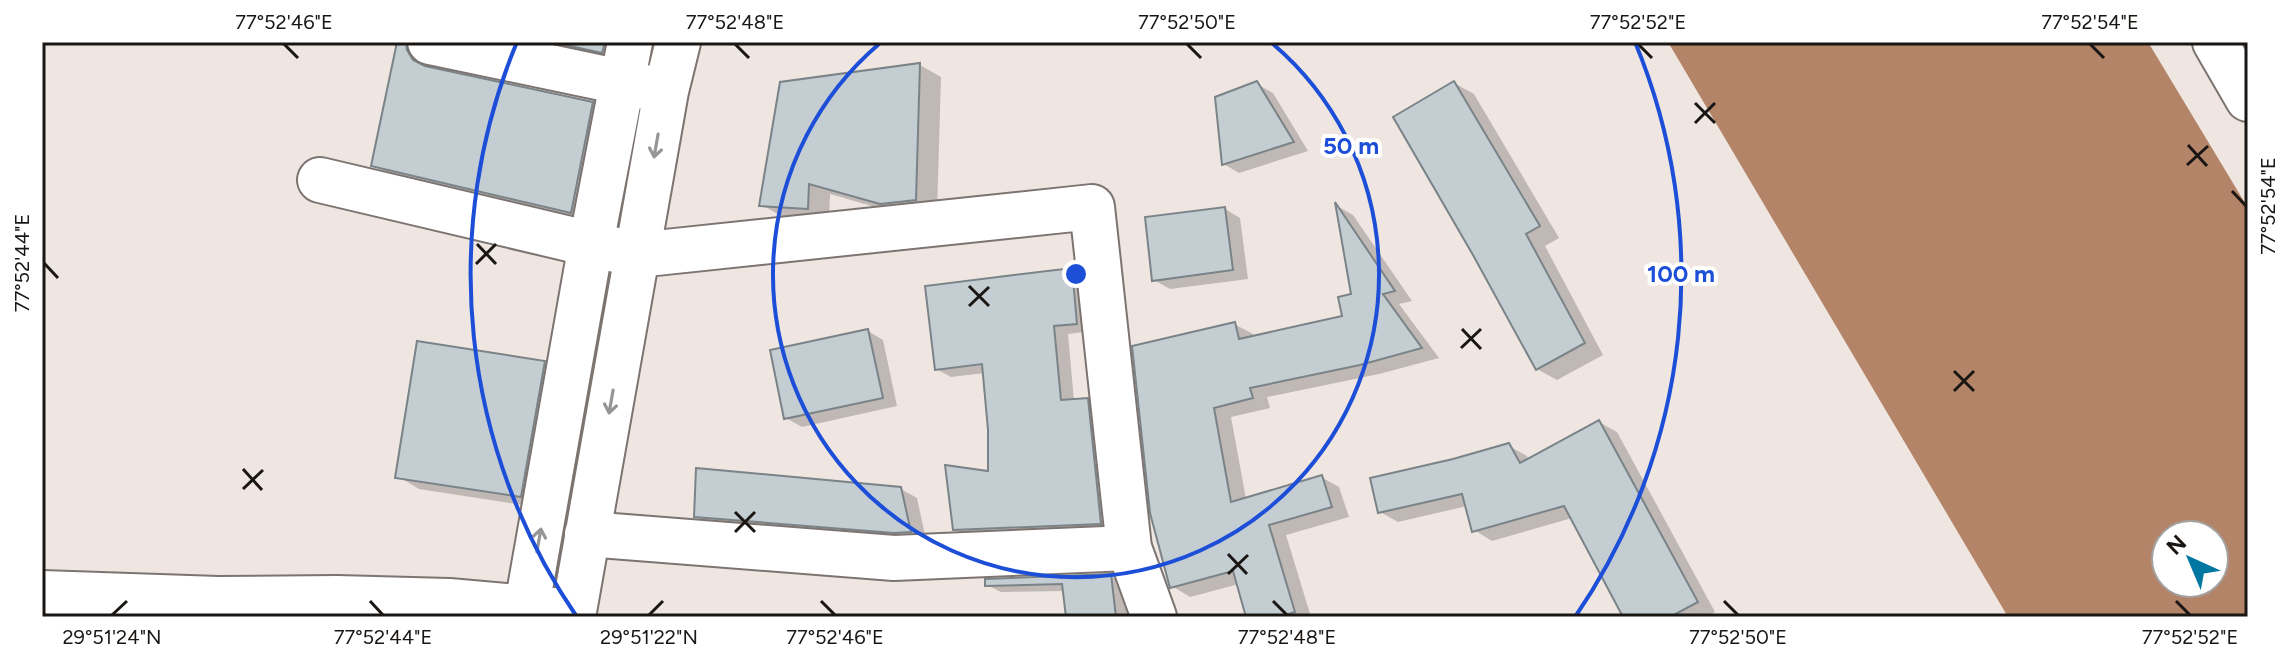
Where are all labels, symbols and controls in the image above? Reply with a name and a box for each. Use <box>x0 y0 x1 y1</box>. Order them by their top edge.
text: 77°52'46"E <box>235 10 333 34</box>
text: 77°52'48"E <box>686 10 784 34</box>
text: 77°52'50"E <box>1138 10 1236 34</box>
text: 77°52'52"E <box>1590 10 1686 34</box>
text: 77°52'54"E <box>2041 10 2139 34</box>
text: 50 m <box>1323 131 1379 160</box>
one-way arrow <box>648 133 663 158</box>
text: 77°52'54"E <box>2256 157 2280 255</box>
text: 77°52'44"E <box>10 214 34 312</box>
text: 100 m <box>1647 259 1715 288</box>
centre of rings <box>1062 260 1090 288</box>
one-way arrow <box>602 388 617 414</box>
north arrow <box>2150 519 2230 599</box>
one-way arrow <box>532 528 547 553</box>
text: N <box>2161 529 2192 561</box>
text: 29°51'24"N <box>62 625 162 649</box>
text: 77°52'44"E <box>334 625 432 649</box>
text: 29°51'22"N <box>600 625 698 649</box>
text: 77°52'46"E <box>786 625 884 649</box>
text: 77°52'48"E <box>1238 625 1336 649</box>
text: 77°52'50"E <box>1689 625 1787 649</box>
text: 77°52'52"E <box>2142 625 2238 649</box>

